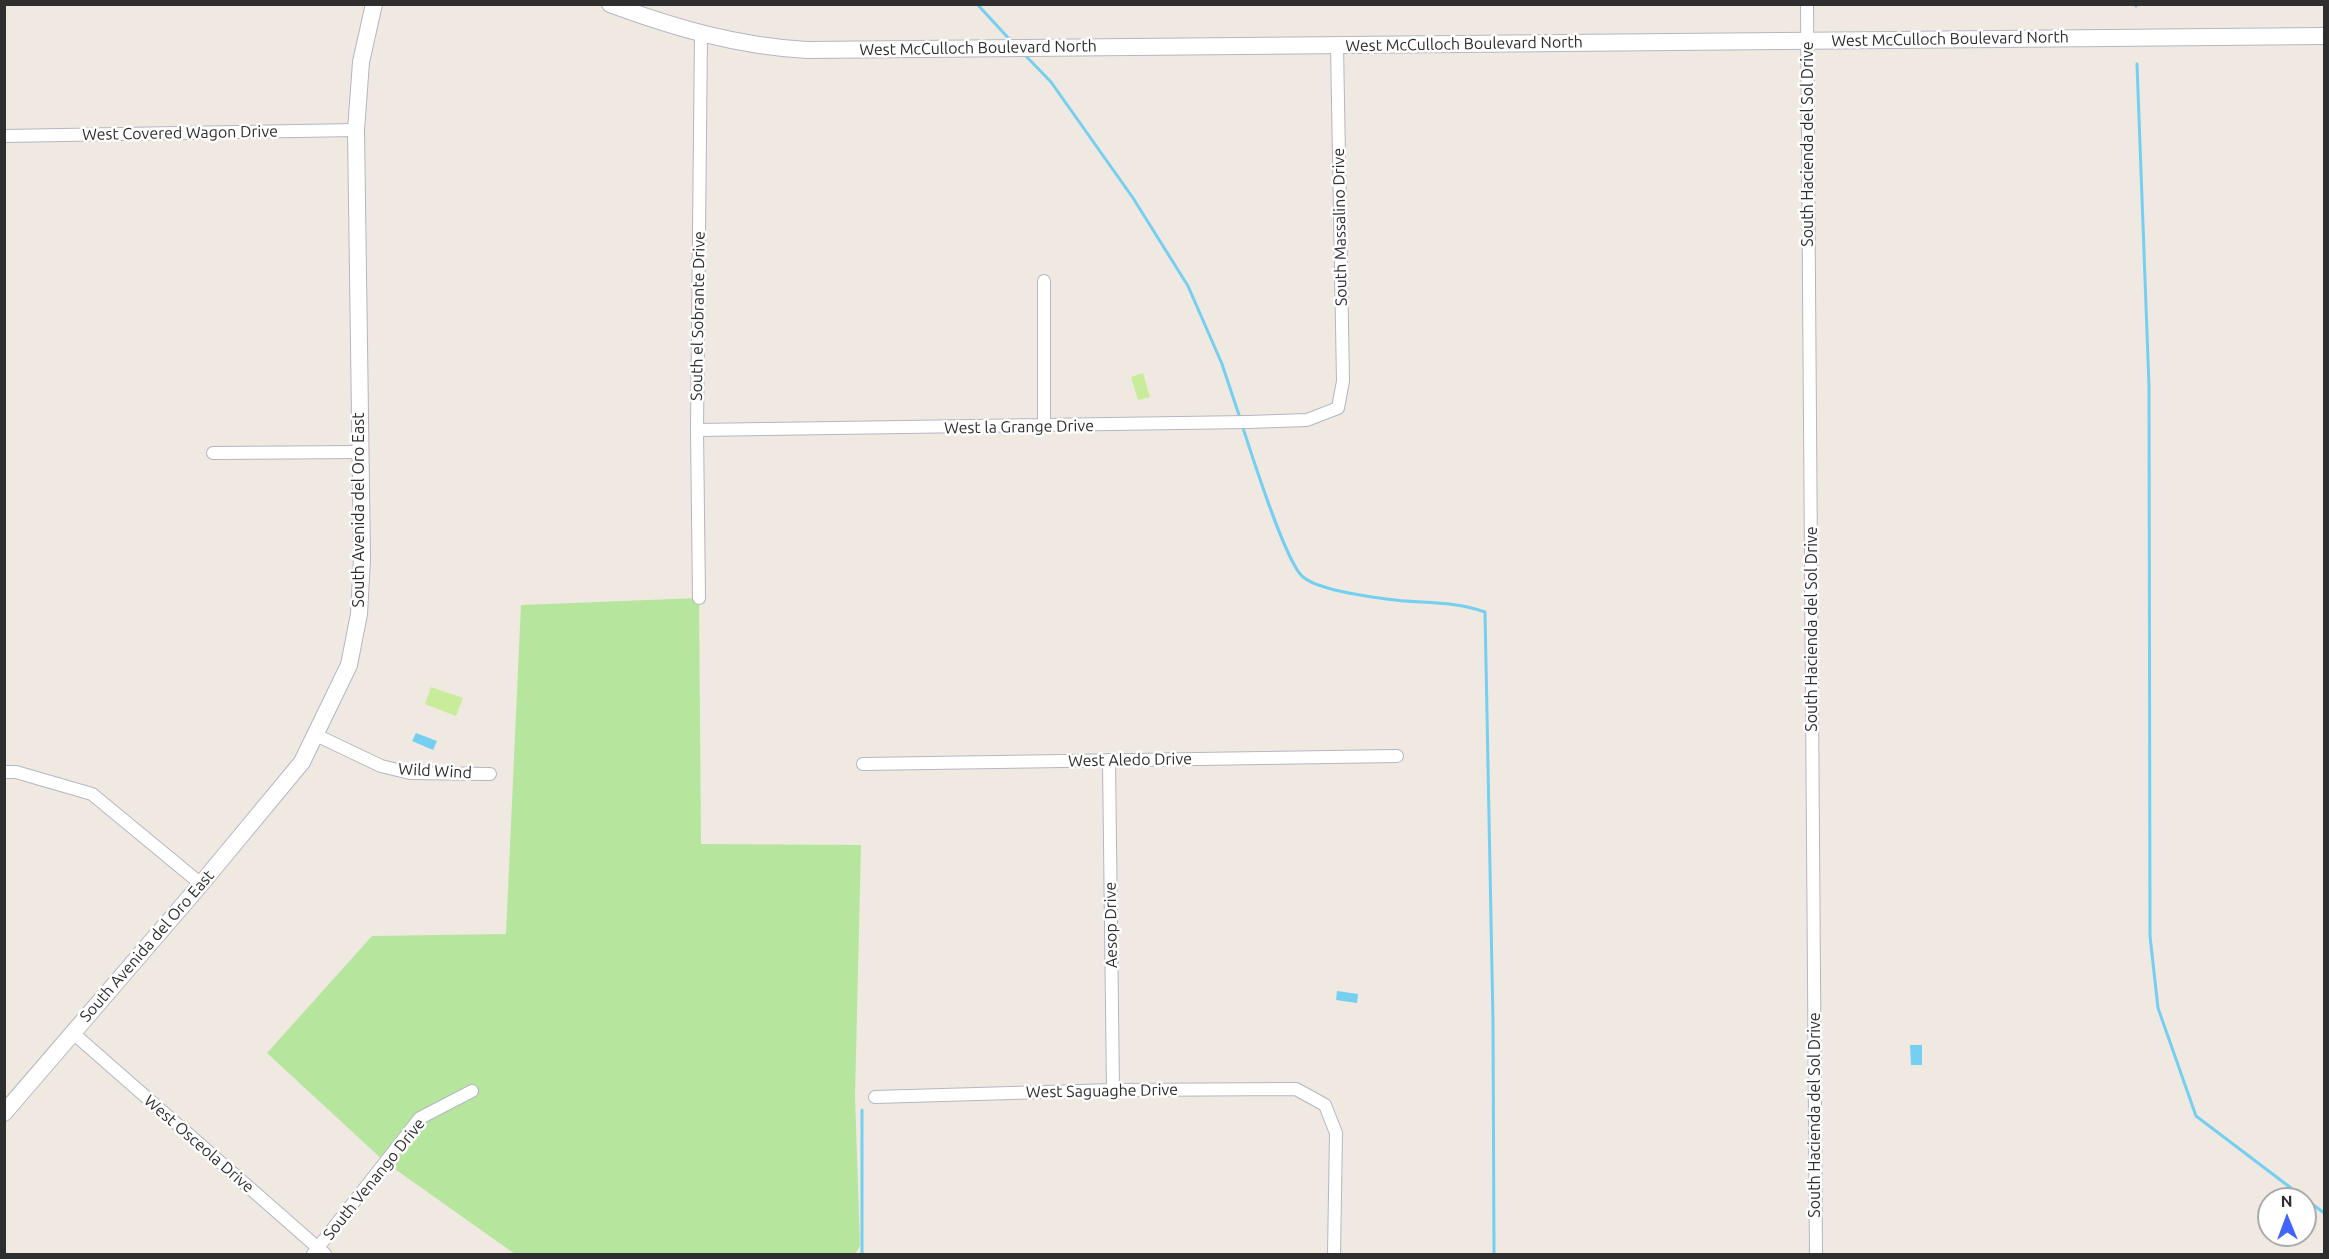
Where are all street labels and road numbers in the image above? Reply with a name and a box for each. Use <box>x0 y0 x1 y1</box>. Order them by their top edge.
street label: West McCulloch Boulevard North <box>1831 27 2069 51</box>
street label: West McCulloch Boulevard North <box>1345 32 1583 56</box>
street label: West McCulloch Boulevard North <box>859 36 1097 60</box>
street label: South Hacienda del Sol Drive <box>1798 41 1818 247</box>
street label: West Covered Wagon Drive <box>82 122 278 144</box>
street label: South Massalino Drive <box>1329 148 1351 306</box>
street label: South el Sobrante Drive <box>687 231 709 401</box>
street label: South Avenida del Oro East <box>349 413 369 607</box>
street label: West la Grange Drive <box>944 416 1094 438</box>
street label: South Hacienda del Sol Drive <box>1802 526 1822 732</box>
street label: West Aledo Drive <box>1068 749 1192 771</box>
street label: Wild Wind <box>398 759 472 783</box>
street label: South Avenida del Oro East <box>76 866 218 1026</box>
street label: Aesop Drive <box>1101 882 1121 968</box>
street label: South Hacienda del Sol Drive <box>1805 1012 1825 1218</box>
street label: West Saguaghe Drive <box>1026 1080 1178 1102</box>
street label: West Osceola Drive <box>140 1091 258 1197</box>
street label: South Venango Drive <box>319 1114 429 1244</box>

